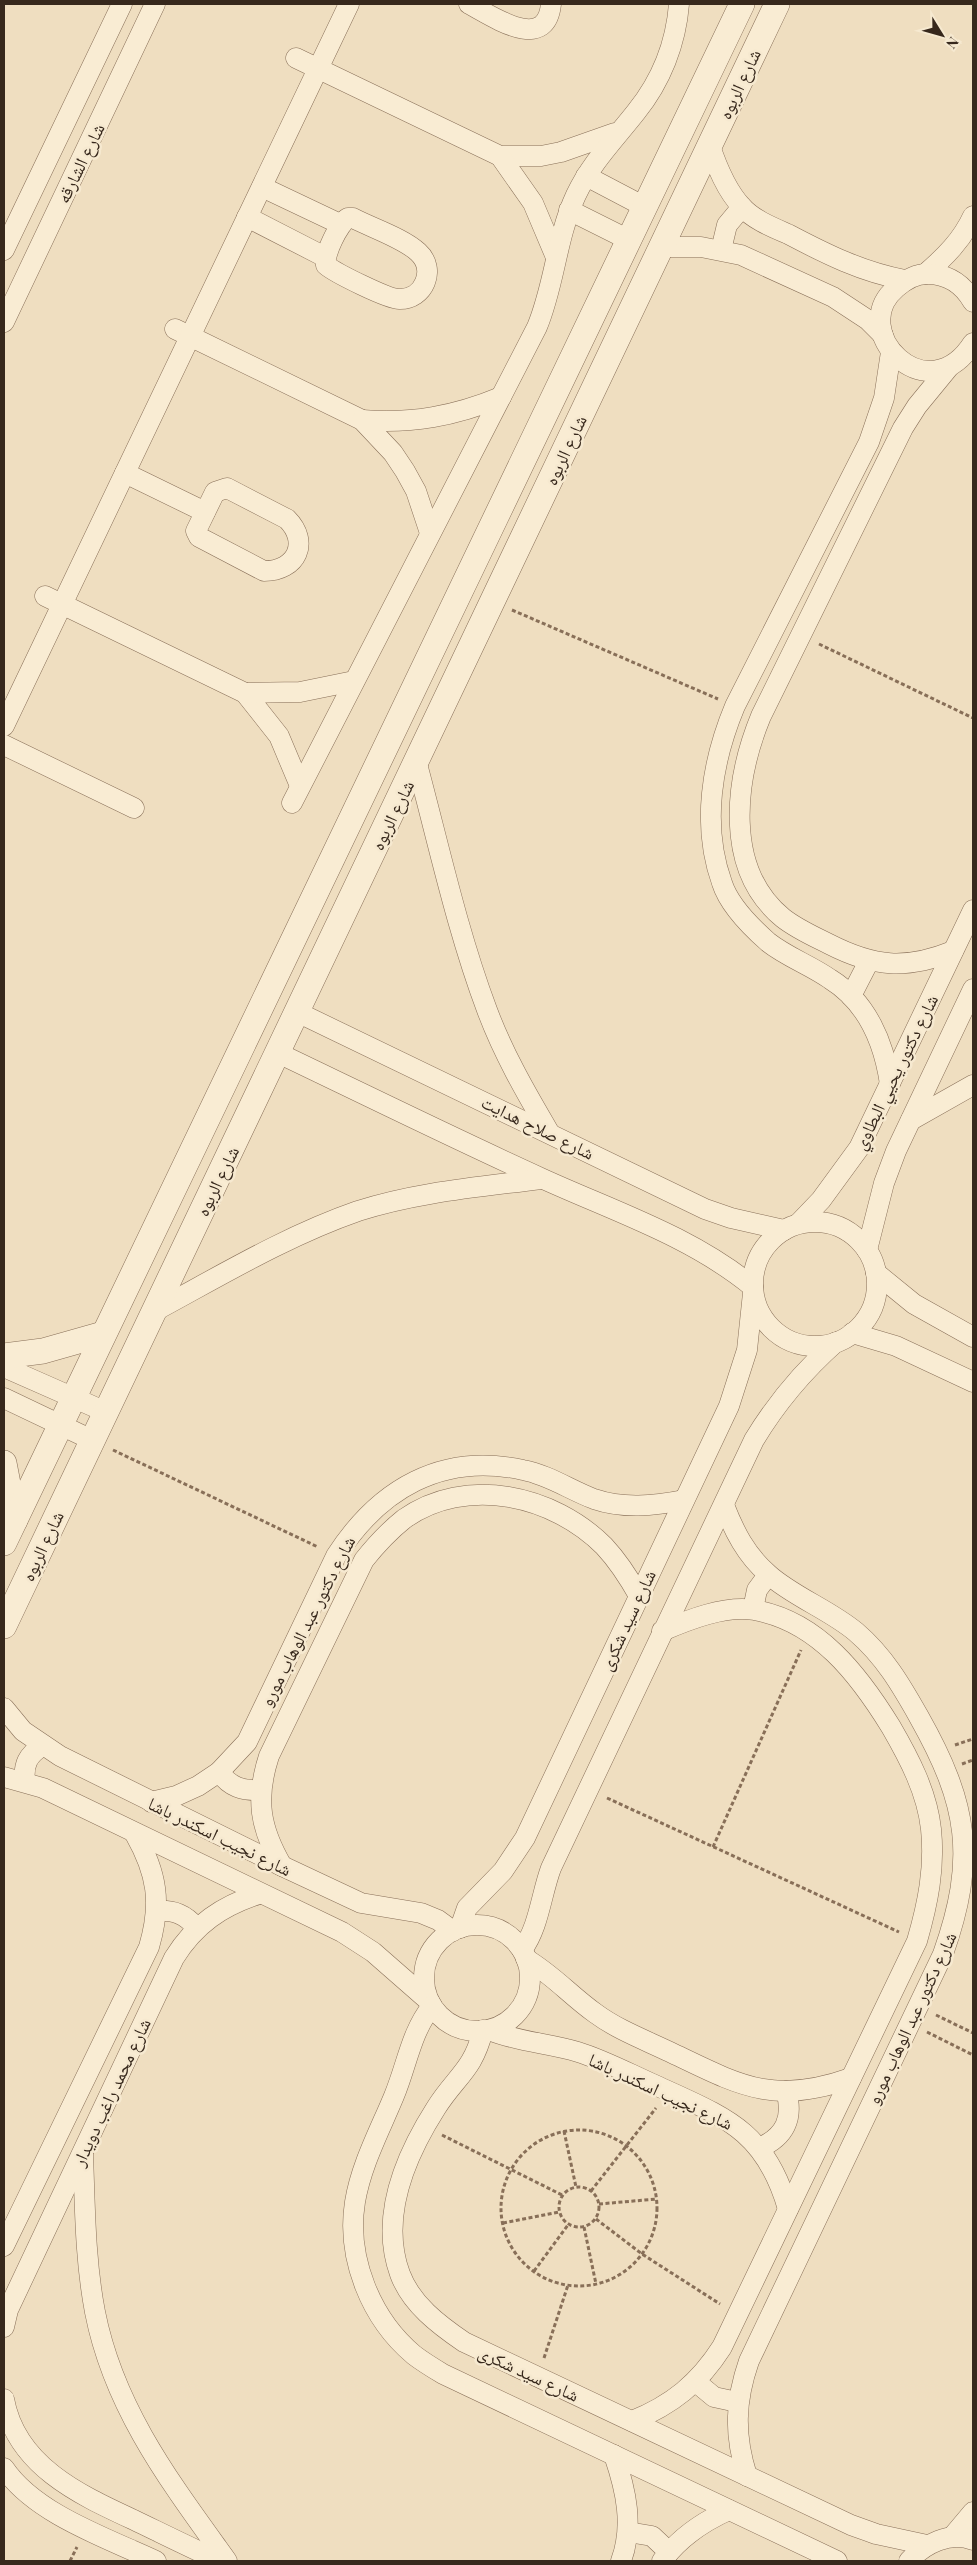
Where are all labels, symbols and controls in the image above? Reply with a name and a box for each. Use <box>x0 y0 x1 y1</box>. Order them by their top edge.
north arrow <box>917 10 967 60</box>
text: N <box>942 33 963 53</box>
street label: شارع الربوه <box>712 45 766 123</box>
street label: شارع الشارقه <box>50 119 110 207</box>
street label: شارع الربوه <box>538 411 592 489</box>
street label: شارع الربوه <box>365 776 419 854</box>
street label: شارع دكتور يحيي البطاوي <box>847 990 946 1155</box>
street label: شارع صلاح هدايت <box>477 1089 598 1166</box>
street label: شارع الربوه <box>190 1142 244 1220</box>
street label: شارع الربوه <box>15 1507 69 1585</box>
street label: شارع دكتور عبد الوهاب مورو <box>254 1532 360 1710</box>
street label: شارع سيد شكرى <box>593 1566 661 1674</box>
street label: شارع نجيب اسكندر باشا <box>144 1791 296 1881</box>
street label: شارع دكتور عبد الوهاب مورو <box>860 1928 962 2108</box>
street label: شارع محمد راغب دويدار <box>66 2014 156 2171</box>
street label: شارع نجيب اسكندر باشا <box>585 2047 737 2135</box>
street label: شارع سيد شكرى <box>475 2339 583 2407</box>

